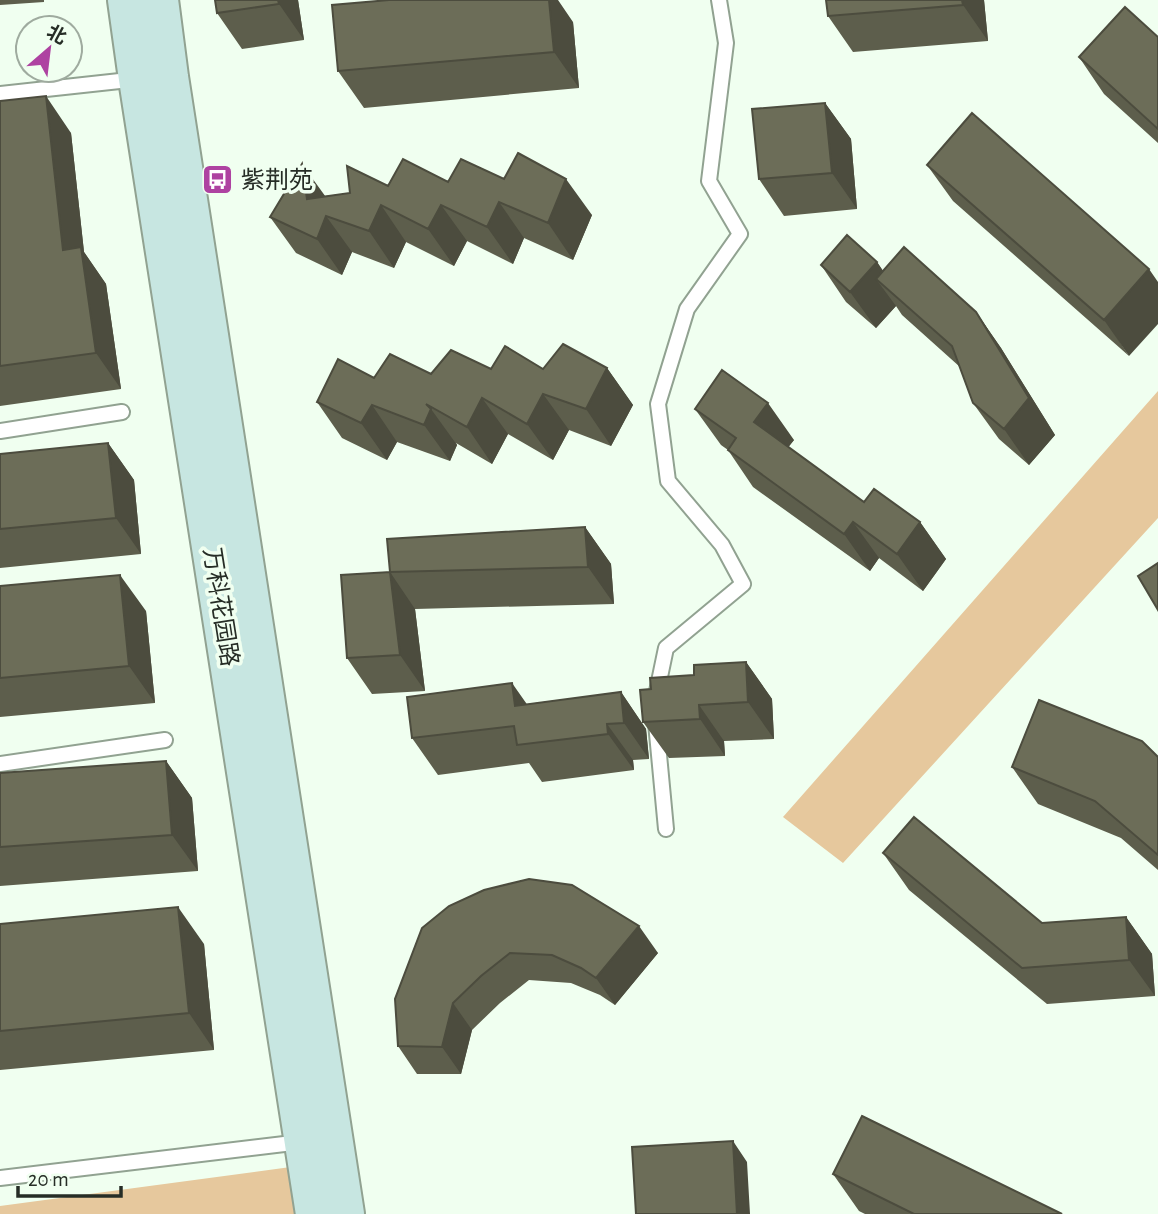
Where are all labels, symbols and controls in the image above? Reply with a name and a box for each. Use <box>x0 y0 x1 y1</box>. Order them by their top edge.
north arrow <box>14 14 84 84</box>
text: 北 <box>43 22 70 48</box>
bus stop icon: 紫荆苑 <box>201 163 235 197</box>
place label: 紫荆苑 <box>241 167 313 193</box>
street label: 万科花园路 <box>199 546 243 668</box>
scale bar <box>18 1154 121 1198</box>
text: 20 m <box>28 1169 69 1190</box>

